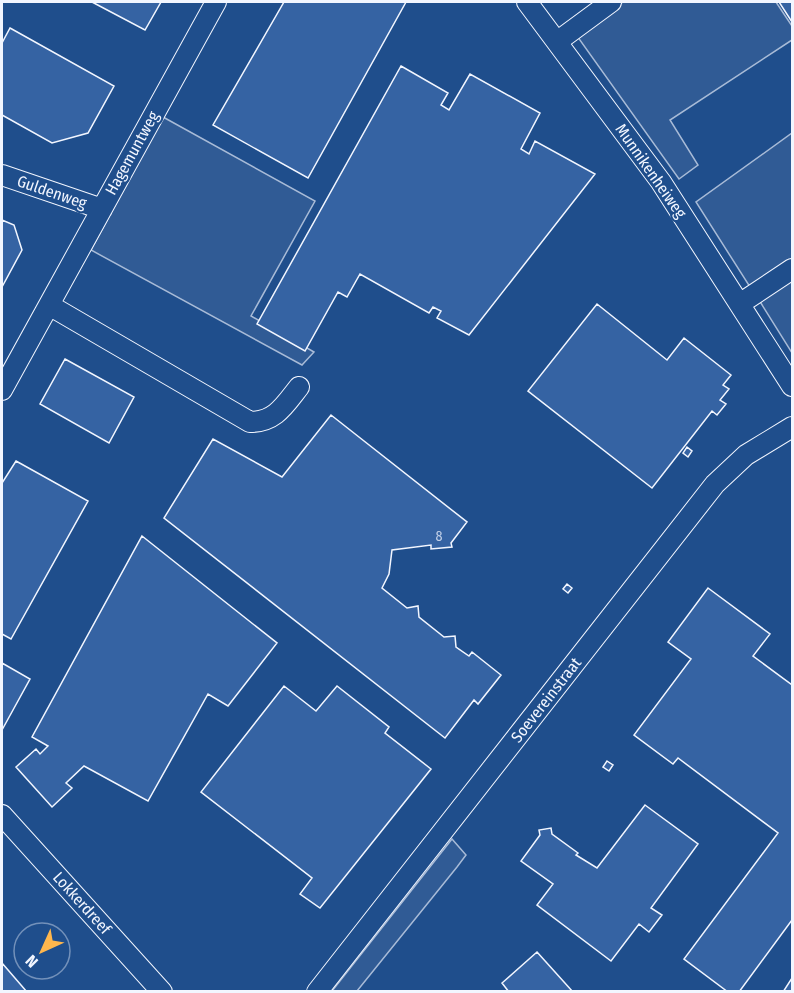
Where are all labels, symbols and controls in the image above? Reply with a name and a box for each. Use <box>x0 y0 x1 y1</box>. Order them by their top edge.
street label: Hagemuntweg <box>101 107 163 198</box>
street label: Munnikenheiweg <box>612 120 691 222</box>
street label: Guldenweg <box>15 171 90 213</box>
house number: 8 <box>436 528 443 545</box>
street label: Soevereinstraat <box>507 653 586 746</box>
street label: Lokkerdreef <box>49 868 116 939</box>
north arrow <box>12 921 72 981</box>
text: N <box>22 951 42 971</box>

